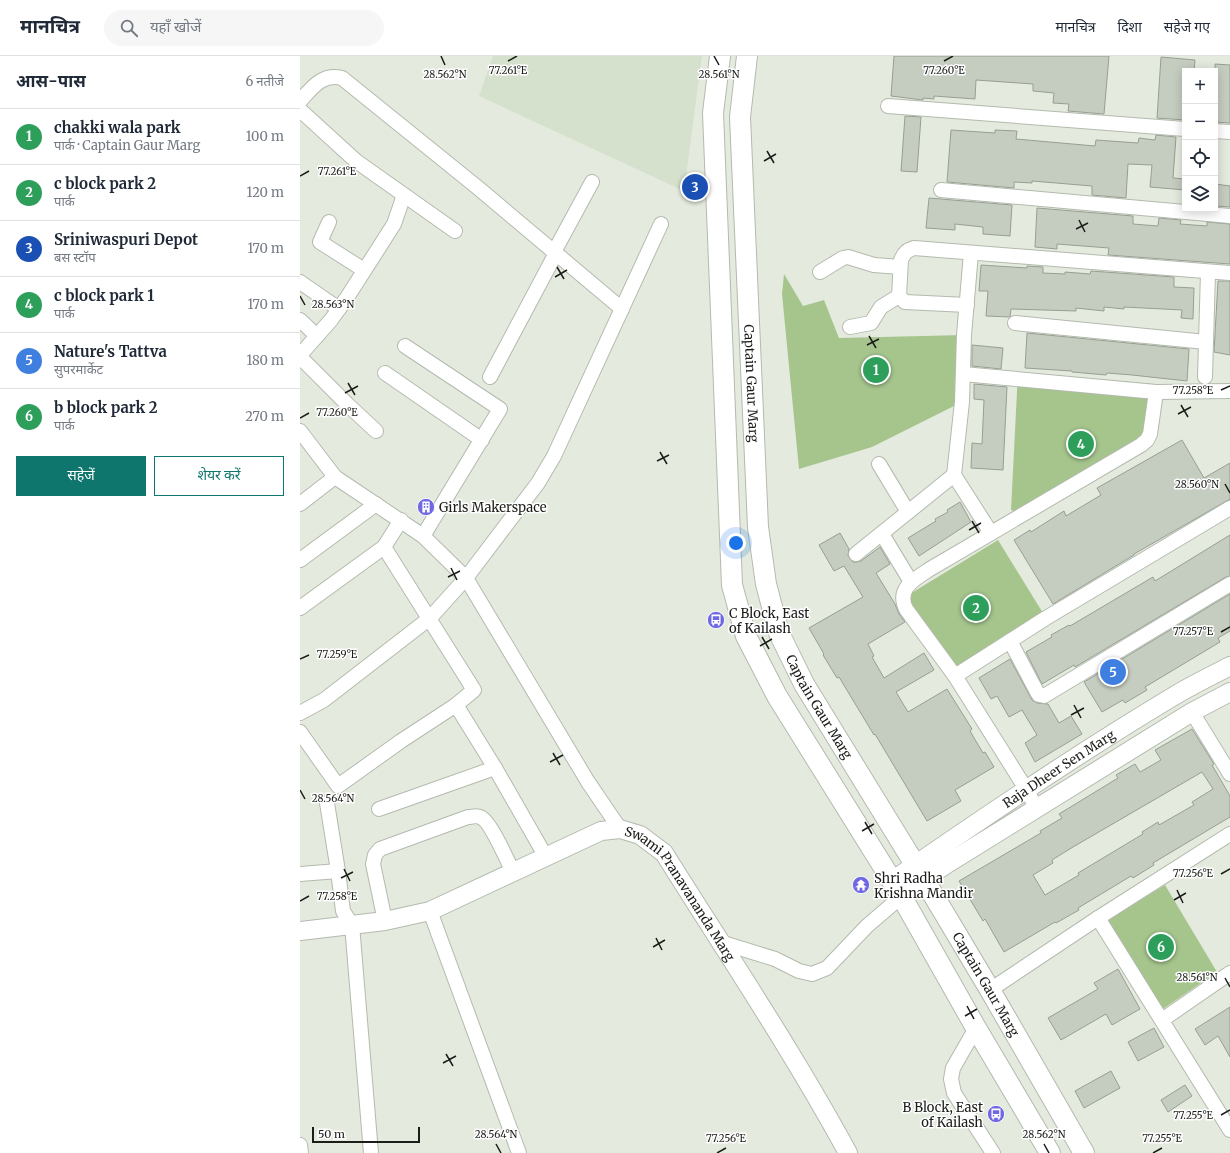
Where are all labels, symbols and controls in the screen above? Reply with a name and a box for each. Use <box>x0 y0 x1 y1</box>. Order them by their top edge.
search box <box>104 10 384 46</box>
text: मानचित्र <box>20 14 80 38</box>
icon: search <box>118 17 140 39</box>
text: यहाँ खोजें <box>150 17 201 36</box>
text: मानचित्र <box>1056 18 1096 36</box>
text: दिशा <box>1118 18 1142 36</box>
text: सहेजे गए <box>1164 18 1210 36</box>
text: 77.261°E <box>489 64 528 77</box>
text: 77.260°E <box>923 64 965 77</box>
text: 28.562°N <box>424 68 467 81</box>
text: 28.561°N <box>699 68 740 81</box>
map controls <box>1182 68 1218 212</box>
button: + <box>1182 68 1218 104</box>
text: आस-पास <box>16 70 86 92</box>
text: 6 नतीजे <box>245 73 284 90</box>
button: − <box>1182 104 1218 140</box>
text: chakki wala park <box>54 118 181 137</box>
text: 1 <box>26 128 32 145</box>
text: 100 m <box>246 128 284 145</box>
text: पार्क · Captain Gaur Marg <box>54 137 200 154</box>
button: locate <box>1182 140 1218 176</box>
text: 77.261°E <box>318 165 357 178</box>
pin: 3 <box>682 172 708 202</box>
text: c block park 2 <box>54 174 156 193</box>
button: layers <box>1182 176 1218 212</box>
text: 2 <box>25 184 33 201</box>
text: 120 m <box>246 184 284 201</box>
text: पार्क <box>54 193 75 210</box>
text: Sriniwaspuri Depot <box>54 230 198 249</box>
text: 3 <box>25 240 33 257</box>
text: 170 m <box>247 240 284 257</box>
text: बस स्टॉप <box>54 249 96 266</box>
text: c block park 1 <box>54 286 154 305</box>
text: 4 <box>25 296 33 313</box>
text: 170 m <box>247 296 284 313</box>
text: 28.563°N <box>312 298 354 311</box>
text: पार्क <box>54 305 75 322</box>
street label: Captain Gaur Marg <box>740 324 762 443</box>
text: Nature's Tattva <box>54 342 167 361</box>
text: 5 <box>25 352 33 369</box>
text: 180 m <box>246 352 284 369</box>
pin: 1 <box>863 355 889 385</box>
text: सुपरमार्केट <box>54 361 103 378</box>
text: 77.258°E <box>1173 384 1214 397</box>
text: b block park 2 <box>54 398 158 417</box>
text: 77.260°E <box>316 406 358 419</box>
text: 6 <box>25 408 33 425</box>
text: 270 m <box>245 408 284 425</box>
text: पार्क <box>54 417 75 434</box>
pin: 4 <box>1068 429 1094 459</box>
button: सहेजें <box>16 456 146 496</box>
button: शेयर करें <box>154 456 284 496</box>
text: 28.560°N <box>1175 478 1219 491</box>
building icon: Girls Makerspace <box>416 497 436 517</box>
place label: Girls Makerspace <box>439 499 547 516</box>
your location <box>726 533 746 553</box>
pin: 2 <box>963 593 989 623</box>
place label: C Block, East of Kailash <box>729 605 809 637</box>
bus stop icon: C Block, East of Kailash <box>706 610 726 630</box>
text: 77.257°E <box>1173 625 1214 638</box>
text: 77.259°E <box>317 648 358 661</box>
street label: Captain Gaur Marg <box>782 652 856 762</box>
pin: 5 <box>1100 657 1126 687</box>
street label: Raja Dheer Sen Marg <box>1000 726 1118 812</box>
text: 28.564°N <box>312 792 355 805</box>
street label: Swami Pranavananda Marg <box>623 823 739 965</box>
text: 77.256°E <box>1173 867 1214 880</box>
place label: Shri Radha Krishna Mandir <box>874 870 973 902</box>
temple icon: Shri Radha Krishna Mandir <box>851 875 871 895</box>
text: 77.258°E <box>317 890 358 903</box>
street label: Captain Gaur Marg <box>948 929 1023 1040</box>
pin: 6 <box>1148 932 1174 962</box>
text: 28.561°N <box>1177 971 1218 984</box>
place label: B Block, East of Kailash <box>902 1099 983 1131</box>
bus stop icon: B Block, East of Kailash <box>986 1104 1006 1124</box>
text: 77.255°E <box>1173 1109 1213 1122</box>
scale bar <box>312 1125 420 1144</box>
text: 50 m <box>318 1127 345 1141</box>
text: 28.564°N <box>475 1128 518 1141</box>
text: 28.562°N <box>1023 1128 1066 1141</box>
text: 77.256°E <box>706 1132 747 1145</box>
text: 77.255°E <box>1142 1132 1182 1145</box>

